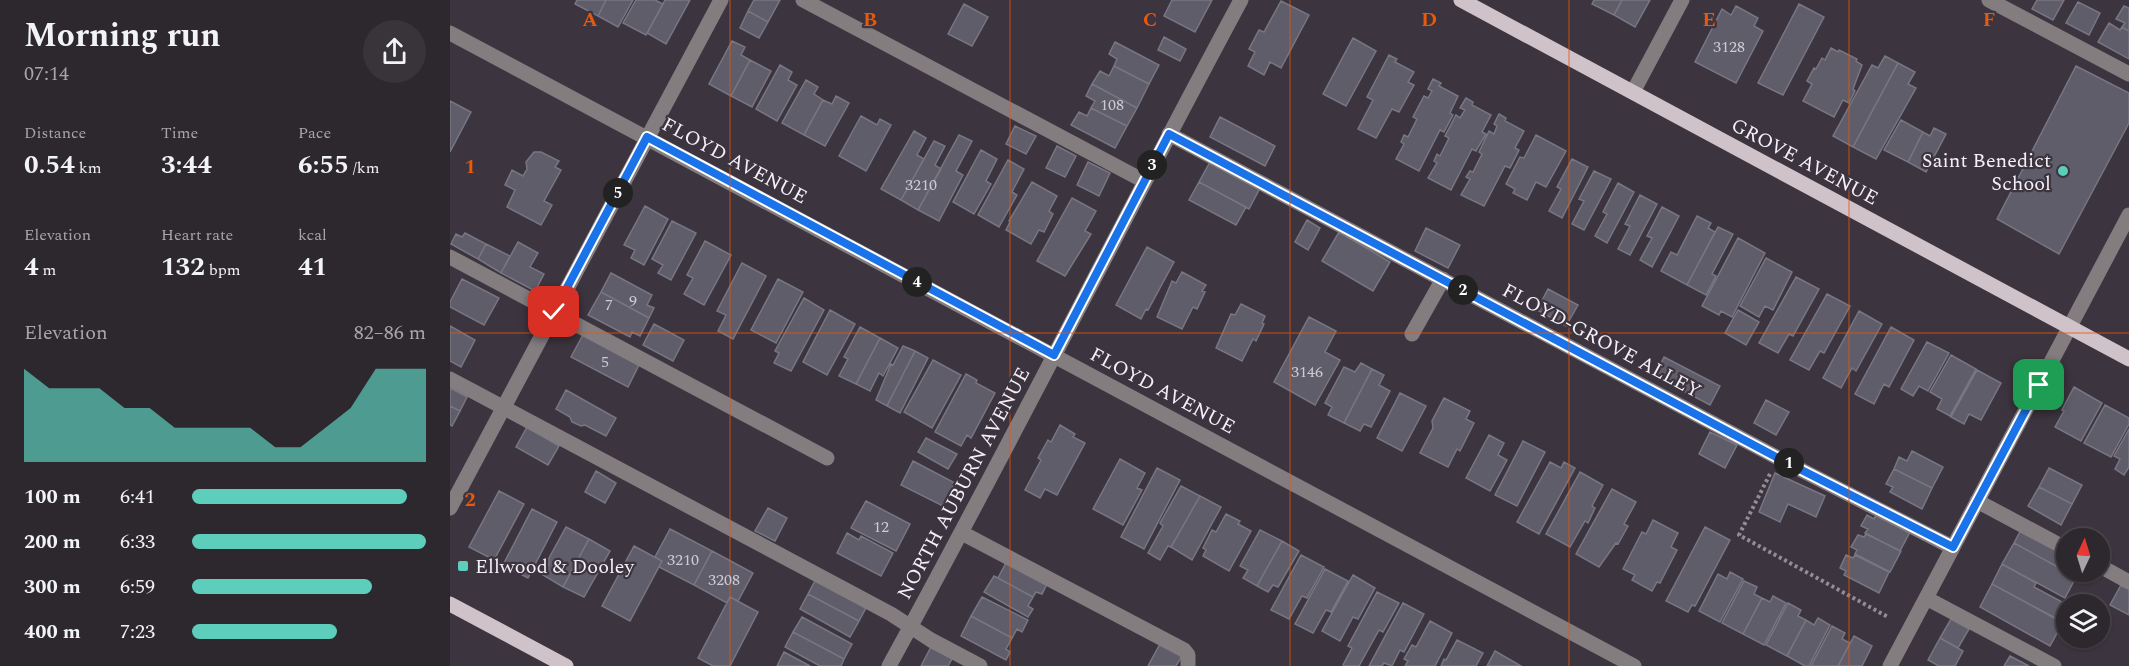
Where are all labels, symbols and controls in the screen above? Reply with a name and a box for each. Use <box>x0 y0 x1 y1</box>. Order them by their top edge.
text: A <box>582 5 598 35</box>
text: B <box>863 5 877 35</box>
text: C <box>1143 5 1157 35</box>
text: D <box>1421 5 1437 35</box>
text: E <box>1702 5 1716 35</box>
text: F <box>1983 5 1995 35</box>
text: Morning run <box>24 11 221 61</box>
button: share <box>363 20 426 83</box>
house number: 3128 <box>1713 35 1745 59</box>
text: 07:14 <box>24 59 69 89</box>
house number: 108 <box>1100 93 1124 117</box>
street label: FLOYD AVENUE <box>656 110 813 212</box>
street label: GROVE AVENUE <box>1726 110 1884 213</box>
text: Distance <box>24 121 86 145</box>
text: Time <box>161 121 198 145</box>
text: Pace <box>298 121 331 145</box>
text: 0.54 <box>24 145 75 185</box>
text: 3:44 <box>161 145 212 185</box>
text: 6:55 <box>298 145 349 185</box>
place label: Saint Benedict School <box>1922 146 2051 199</box>
pin: 3 <box>1137 150 1167 180</box>
text: 1 <box>464 152 476 182</box>
text: 3 <box>1148 153 1156 177</box>
text: km <box>75 156 101 180</box>
text: /km <box>349 156 379 180</box>
marker: Saint Benedict School <box>2056 164 2070 178</box>
house number: 3210 <box>905 173 937 197</box>
pin: 5 <box>603 178 633 208</box>
text: 5 <box>614 181 622 205</box>
text: Elevation <box>24 223 91 247</box>
text: Heart rate <box>161 223 233 247</box>
text: kcal <box>298 223 327 247</box>
text: 4 <box>24 247 39 287</box>
text: 132 <box>161 247 205 287</box>
text: 41 <box>298 247 327 287</box>
text: m <box>39 258 56 282</box>
text: bpm <box>205 258 241 282</box>
pin: 4 <box>902 267 932 297</box>
text: 4 <box>913 270 921 294</box>
pin: 2 <box>1448 275 1478 305</box>
street label: FLOYD-GROVE ALLEY <box>1497 276 1706 406</box>
text: 2 <box>1459 278 1467 302</box>
pin <box>528 286 579 337</box>
house number: 9 <box>629 289 637 313</box>
house number: 7 <box>605 293 613 317</box>
icon: check <box>537 295 570 328</box>
text: Elevation <box>24 318 108 348</box>
text: 82–86 m <box>354 318 426 348</box>
street label: FLOYD AVENUE <box>1084 340 1241 442</box>
house number: 5 <box>601 350 609 374</box>
pin <box>2013 359 2064 410</box>
house number: 3146 <box>1291 360 1323 384</box>
street label: NORTH AUBURN AVENUE <box>890 362 1038 605</box>
icon: arrive <box>2022 368 2055 401</box>
pin: 1 <box>1774 448 1804 478</box>
text: 1 <box>1785 451 1793 475</box>
text: 100 m <box>24 482 81 512</box>
text: 6:41 <box>120 482 155 512</box>
text: 2 <box>464 485 476 515</box>
house number: 12 <box>873 515 889 539</box>
text: 200 m <box>24 527 81 557</box>
text: 6:33 <box>120 527 155 557</box>
north arrow <box>2056 528 2110 582</box>
map controls <box>2056 528 2110 648</box>
house number: 3210 <box>667 548 699 572</box>
place label: Ellwood & Dooley <box>475 552 635 582</box>
marker: Ellwood & Dooley <box>456 559 470 573</box>
house number: 3208 <box>708 568 740 592</box>
text: 300 m <box>24 572 81 602</box>
text: 6:59 <box>120 572 155 602</box>
button: layers <box>2056 594 2110 648</box>
text: 400 m <box>24 617 81 647</box>
text: 7:23 <box>120 617 155 647</box>

